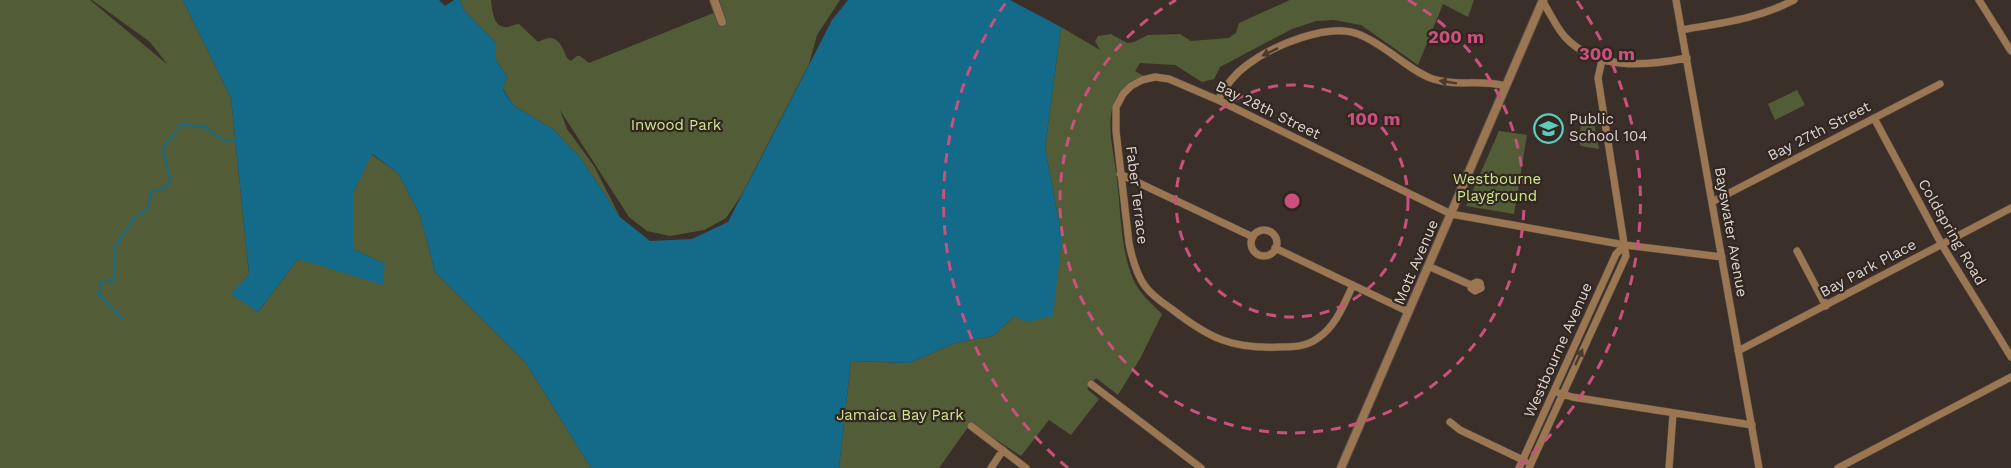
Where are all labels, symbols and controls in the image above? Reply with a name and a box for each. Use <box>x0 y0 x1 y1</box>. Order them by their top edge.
text: 200 m <box>1428 26 1484 47</box>
text: 300 m <box>1579 43 1635 64</box>
one-way arrow <box>1262 47 1279 56</box>
street label: Bay 28th Street <box>1213 77 1324 143</box>
one-way arrow <box>1438 77 1457 86</box>
street label: Bay 27th Street <box>1765 97 1874 165</box>
text: 100 m <box>1347 108 1401 129</box>
place label: Public School 104 <box>1569 110 1648 145</box>
school or university icon: Public School 104 <box>1532 112 1564 144</box>
park label: Inwood Park <box>631 116 722 134</box>
street label: Faber Terrace <box>1122 145 1152 245</box>
street label: Bayswater Avenue <box>1711 166 1751 298</box>
park label: Westbourne Playground <box>1453 170 1541 205</box>
street label: Coldspring Road <box>1914 176 1990 288</box>
centre of rings <box>1282 191 1302 211</box>
street label: Mott Avenue <box>1390 217 1442 307</box>
street label: Bay Park Place <box>1817 235 1919 301</box>
street label: Westbourne Avenue <box>1520 280 1596 420</box>
one-way arrow <box>1574 349 1583 366</box>
park label: Jamaica Bay Park <box>836 406 964 424</box>

